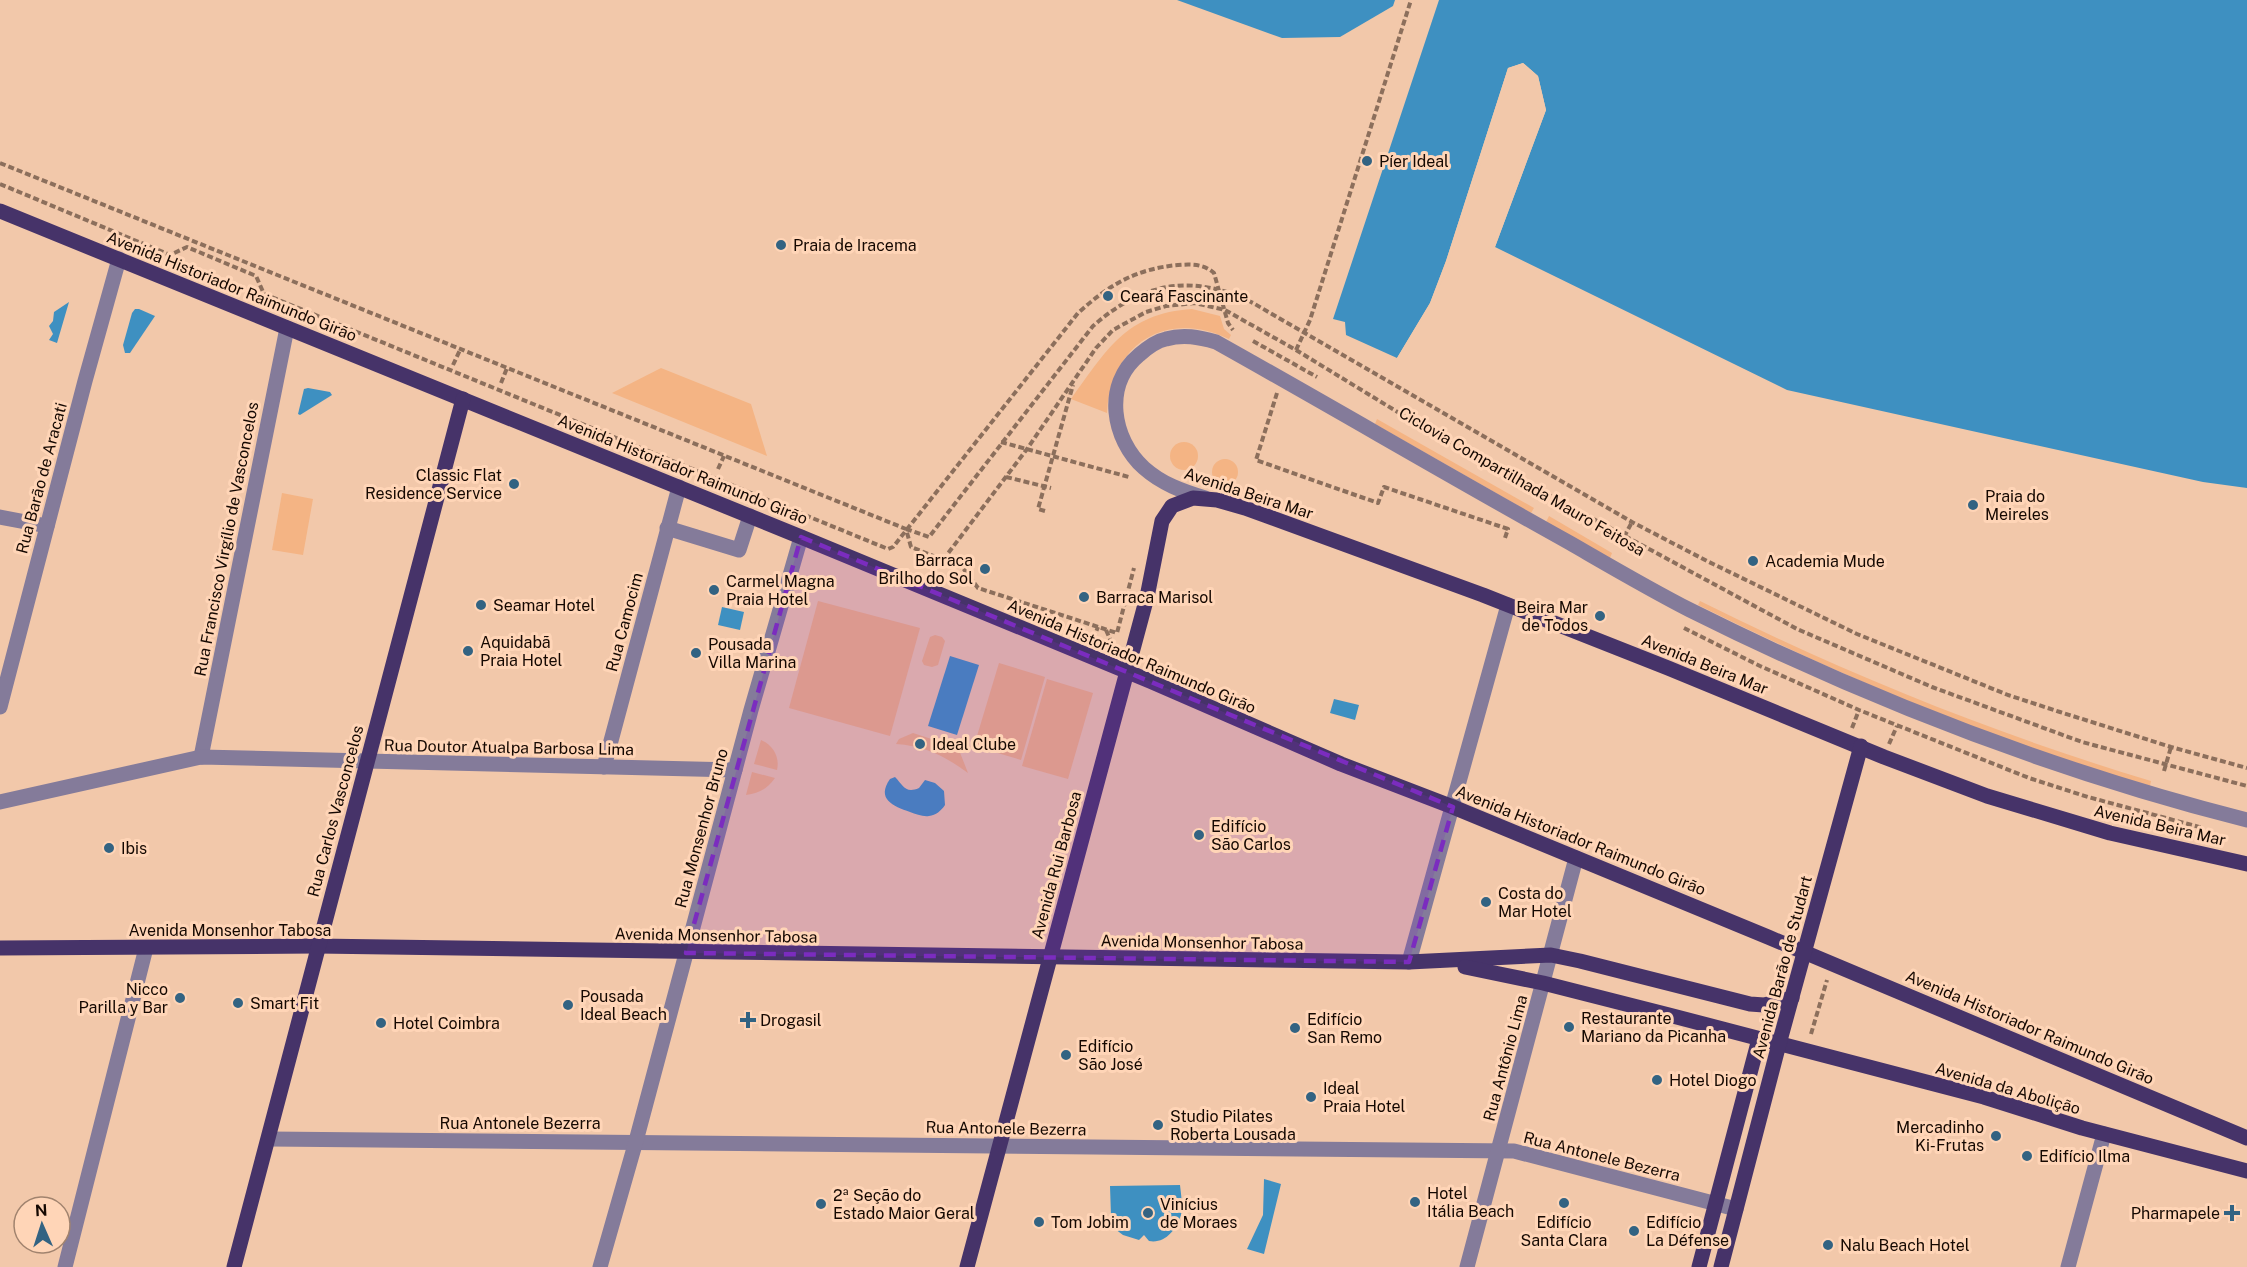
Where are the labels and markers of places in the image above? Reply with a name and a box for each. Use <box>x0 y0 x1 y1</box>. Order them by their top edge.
place label: Píer Ideal <box>1379 152 1449 171</box>
marker: Píer Ideal <box>1360 154 1374 168</box>
place label: Praia de Iracema <box>793 236 917 255</box>
marker: Praia de Iracema <box>774 238 788 252</box>
place label: Ceará Fascinante <box>1120 287 1248 306</box>
marker: Ceará Fascinante <box>1101 289 1115 303</box>
place label: Classic Flat Residence Service <box>365 466 502 503</box>
marker: Classic Flat Residence Service <box>507 477 521 491</box>
place label: Praia do Meireles <box>1985 487 2049 524</box>
marker: Praia do Meireles <box>1966 498 1980 512</box>
place label: Barraca Brilho do Sol <box>878 551 973 588</box>
place label: Academia Mude <box>1765 552 1885 571</box>
marker: Academia Mude <box>1746 554 1760 568</box>
marker: Barraca Brilho do Sol <box>978 562 992 576</box>
place label: Carmel Magna Praia Hotel <box>726 572 835 609</box>
marker: Carmel Magna Praia Hotel <box>707 583 721 597</box>
place label: Barraca Marisol <box>1096 588 1213 607</box>
marker: Barraca Marisol <box>1077 590 1091 604</box>
place label: Seamar Hotel <box>493 596 595 615</box>
marker: Seamar Hotel <box>474 598 488 612</box>
place label: Beira Mar de Todos <box>1516 598 1588 635</box>
marker: Beira Mar de Todos <box>1593 609 1607 623</box>
place label: Aquidabã Praia Hotel <box>480 633 563 670</box>
place label: Pousada Villa Marina <box>708 635 796 672</box>
marker: Aquidabã Praia Hotel <box>461 644 475 658</box>
marker: Pousada Villa Marina <box>689 646 703 660</box>
place label: Ideal Clube <box>932 735 1016 754</box>
marker: Ideal Clube <box>913 737 927 751</box>
place label: Edifício São Carlos <box>1211 817 1291 854</box>
marker: Edifício São Carlos <box>1192 828 1206 842</box>
place label: Ibis <box>121 839 147 858</box>
marker: Ibis <box>102 841 116 855</box>
place label: Costa do Mar Hotel <box>1498 884 1572 921</box>
marker: Costa do Mar Hotel <box>1479 895 1493 909</box>
place label: Nicco Parilla y Bar <box>79 980 168 1017</box>
place label: Pousada Ideal Beach <box>580 987 667 1024</box>
marker: Nicco Parilla y Bar <box>173 991 187 1005</box>
place label: Smart Fit <box>250 994 319 1013</box>
marker: Smart Fit <box>231 996 245 1010</box>
marker: Pousada Ideal Beach <box>561 998 575 1012</box>
place label: Restaurante Mariano da Picanha <box>1581 1009 1726 1046</box>
place label: Edifício San Remo <box>1307 1010 1382 1047</box>
place label: Drogasil <box>760 1011 822 1030</box>
marker: Drogasil <box>741 1013 755 1027</box>
place label: Hotel Coimbra <box>393 1014 500 1033</box>
marker: Hotel Coimbra <box>374 1016 388 1030</box>
marker: Restaurante Mariano da Picanha <box>1562 1020 1576 1034</box>
marker: Edifício San Remo <box>1288 1021 1302 1035</box>
place label: Edifício São José <box>1078 1037 1143 1074</box>
marker: Edifício São José <box>1059 1048 1073 1062</box>
place label: Hotel Diogo <box>1669 1071 1756 1090</box>
marker: Hotel Diogo <box>1650 1073 1664 1087</box>
place label: Ideal Praia Hotel <box>1323 1079 1406 1116</box>
marker: Ideal Praia Hotel <box>1304 1090 1318 1104</box>
place label: Studio Pilates Roberta Lousada <box>1170 1107 1296 1144</box>
marker: Studio Pilates Roberta Lousada <box>1151 1118 1165 1132</box>
place label: Mercadinho Ki-Frutas <box>1896 1118 1984 1155</box>
marker: Mercadinho Ki-Frutas <box>1989 1129 2003 1143</box>
place label: Edifício Ilma <box>2039 1147 2130 1166</box>
marker: Edifício Ilma <box>2020 1149 2034 1163</box>
place label: Hotel Itália Beach <box>1427 1184 1514 1221</box>
place label: 2ª Seção do Estado Maior Geral <box>833 1186 975 1223</box>
place label: Vinícius de Moraes <box>1160 1195 1237 1232</box>
marker: Hotel Itália Beach <box>1408 1195 1422 1209</box>
marker: Edifício Santa Clara <box>1557 1196 1571 1210</box>
marker: 2ª Seção do Estado Maior Geral <box>814 1197 828 1211</box>
place label: Pharmapele <box>2131 1204 2220 1223</box>
marker: Vinícius de Moraes <box>1141 1206 1155 1220</box>
marker: Pharmapele <box>2225 1206 2239 1220</box>
place label: Tom Jobim <box>1051 1213 1129 1232</box>
place label: Edifício Santa Clara <box>1521 1213 1607 1250</box>
place label: Edifício La Défense <box>1646 1213 1729 1250</box>
marker: Tom Jobim <box>1032 1215 1046 1229</box>
marker: Edifício La Défense <box>1627 1224 1641 1238</box>
place label: Nalu Beach Hotel <box>1840 1236 1970 1255</box>
marker: Nalu Beach Hotel <box>1821 1238 1835 1252</box>

